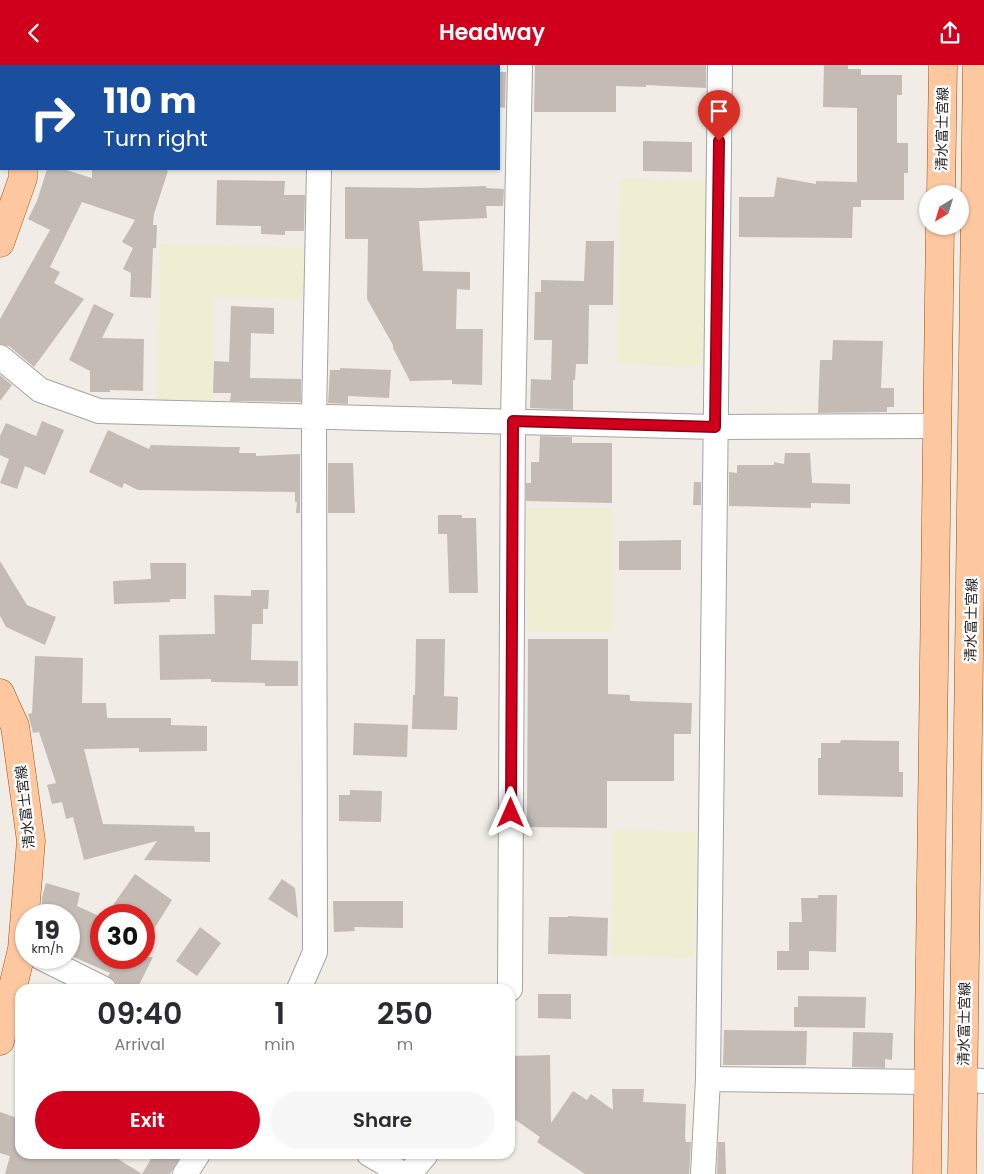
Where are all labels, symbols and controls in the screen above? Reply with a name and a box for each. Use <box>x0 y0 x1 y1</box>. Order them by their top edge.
text: Headway <box>439 17 545 48</box>
icon: back <box>20 19 48 47</box>
icon: share <box>936 19 964 47</box>
text: 110 m <box>103 76 197 125</box>
icon: right <box>20 85 85 150</box>
street label: 清水富士宮線 <box>931 87 953 171</box>
pin <box>698 90 740 141</box>
icon: arrive <box>705 97 733 125</box>
text: Turn right <box>103 123 208 154</box>
north arrow <box>919 185 969 235</box>
map controls <box>919 185 969 235</box>
street label: 清水富士宮線 <box>960 578 982 662</box>
street label: 清水富士宮線 <box>11 764 39 850</box>
position arrow <box>484 786 536 838</box>
speed limit sign: 30 <box>90 904 155 969</box>
text: 19 <box>35 913 60 948</box>
text: km/h <box>32 940 63 957</box>
street label: 清水富士宮線 <box>953 982 975 1066</box>
text: 09:40 <box>97 992 182 1035</box>
text: 1 <box>274 992 285 1035</box>
text: 250 <box>377 992 433 1035</box>
text: Arrival <box>114 1033 165 1056</box>
text: min <box>264 1033 295 1056</box>
text: m <box>397 1033 413 1056</box>
button: Exit <box>35 1091 260 1149</box>
button: Share <box>270 1091 495 1149</box>

